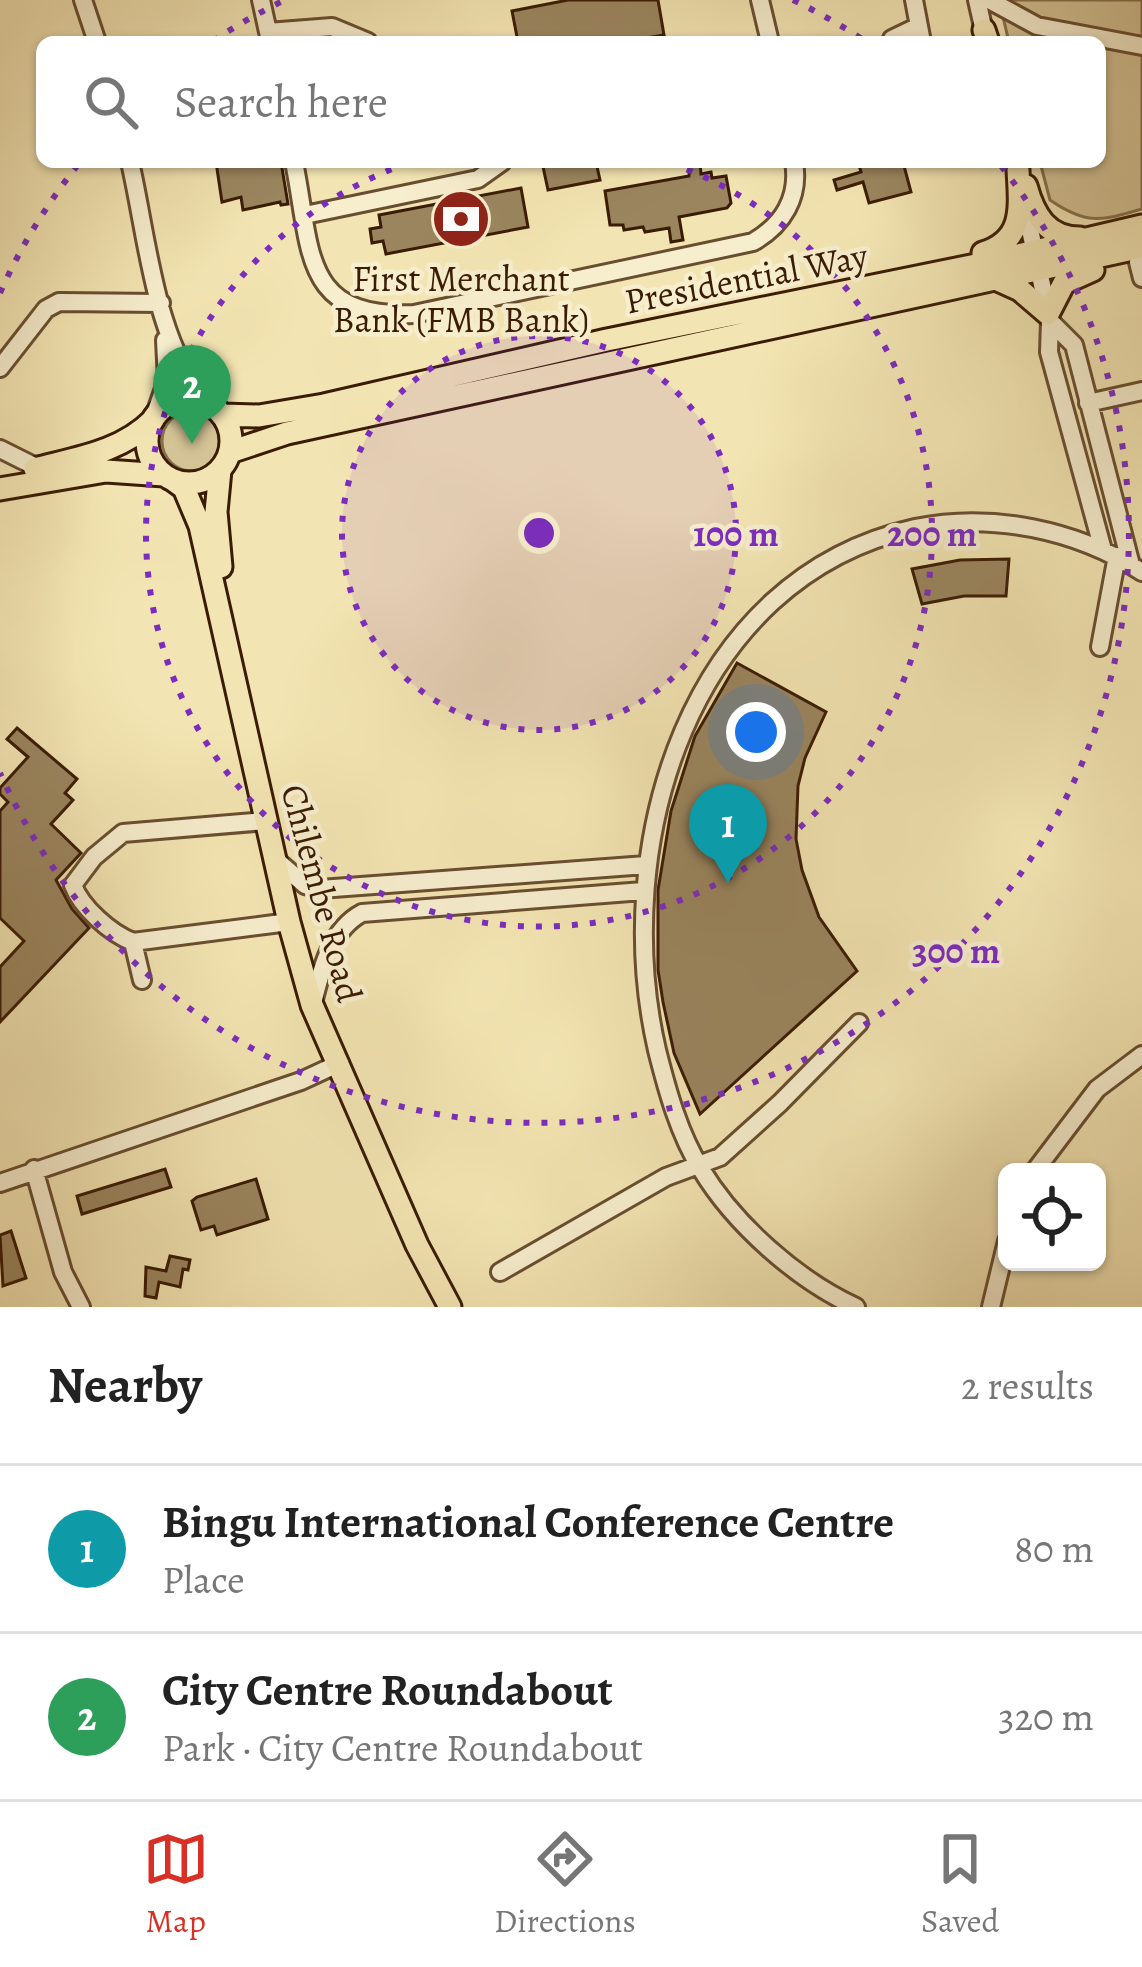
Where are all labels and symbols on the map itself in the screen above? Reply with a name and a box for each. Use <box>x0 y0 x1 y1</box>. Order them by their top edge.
bank icon: First Merchant Bank (FMB Bank) <box>430 188 492 250</box>
street label: Presidential Way <box>620 230 873 326</box>
place label: First Merchant Bank (FMB Bank) <box>333 254 589 344</box>
pin: 2 <box>153 345 231 444</box>
text: 100 m <box>693 509 779 558</box>
text: 200 m <box>887 509 977 558</box>
centre of rings <box>518 512 560 554</box>
your location <box>726 702 786 762</box>
street label: Chilembe Road <box>269 779 375 1008</box>
pin: 1 <box>689 784 767 883</box>
text: 300 m <box>912 926 1000 975</box>

